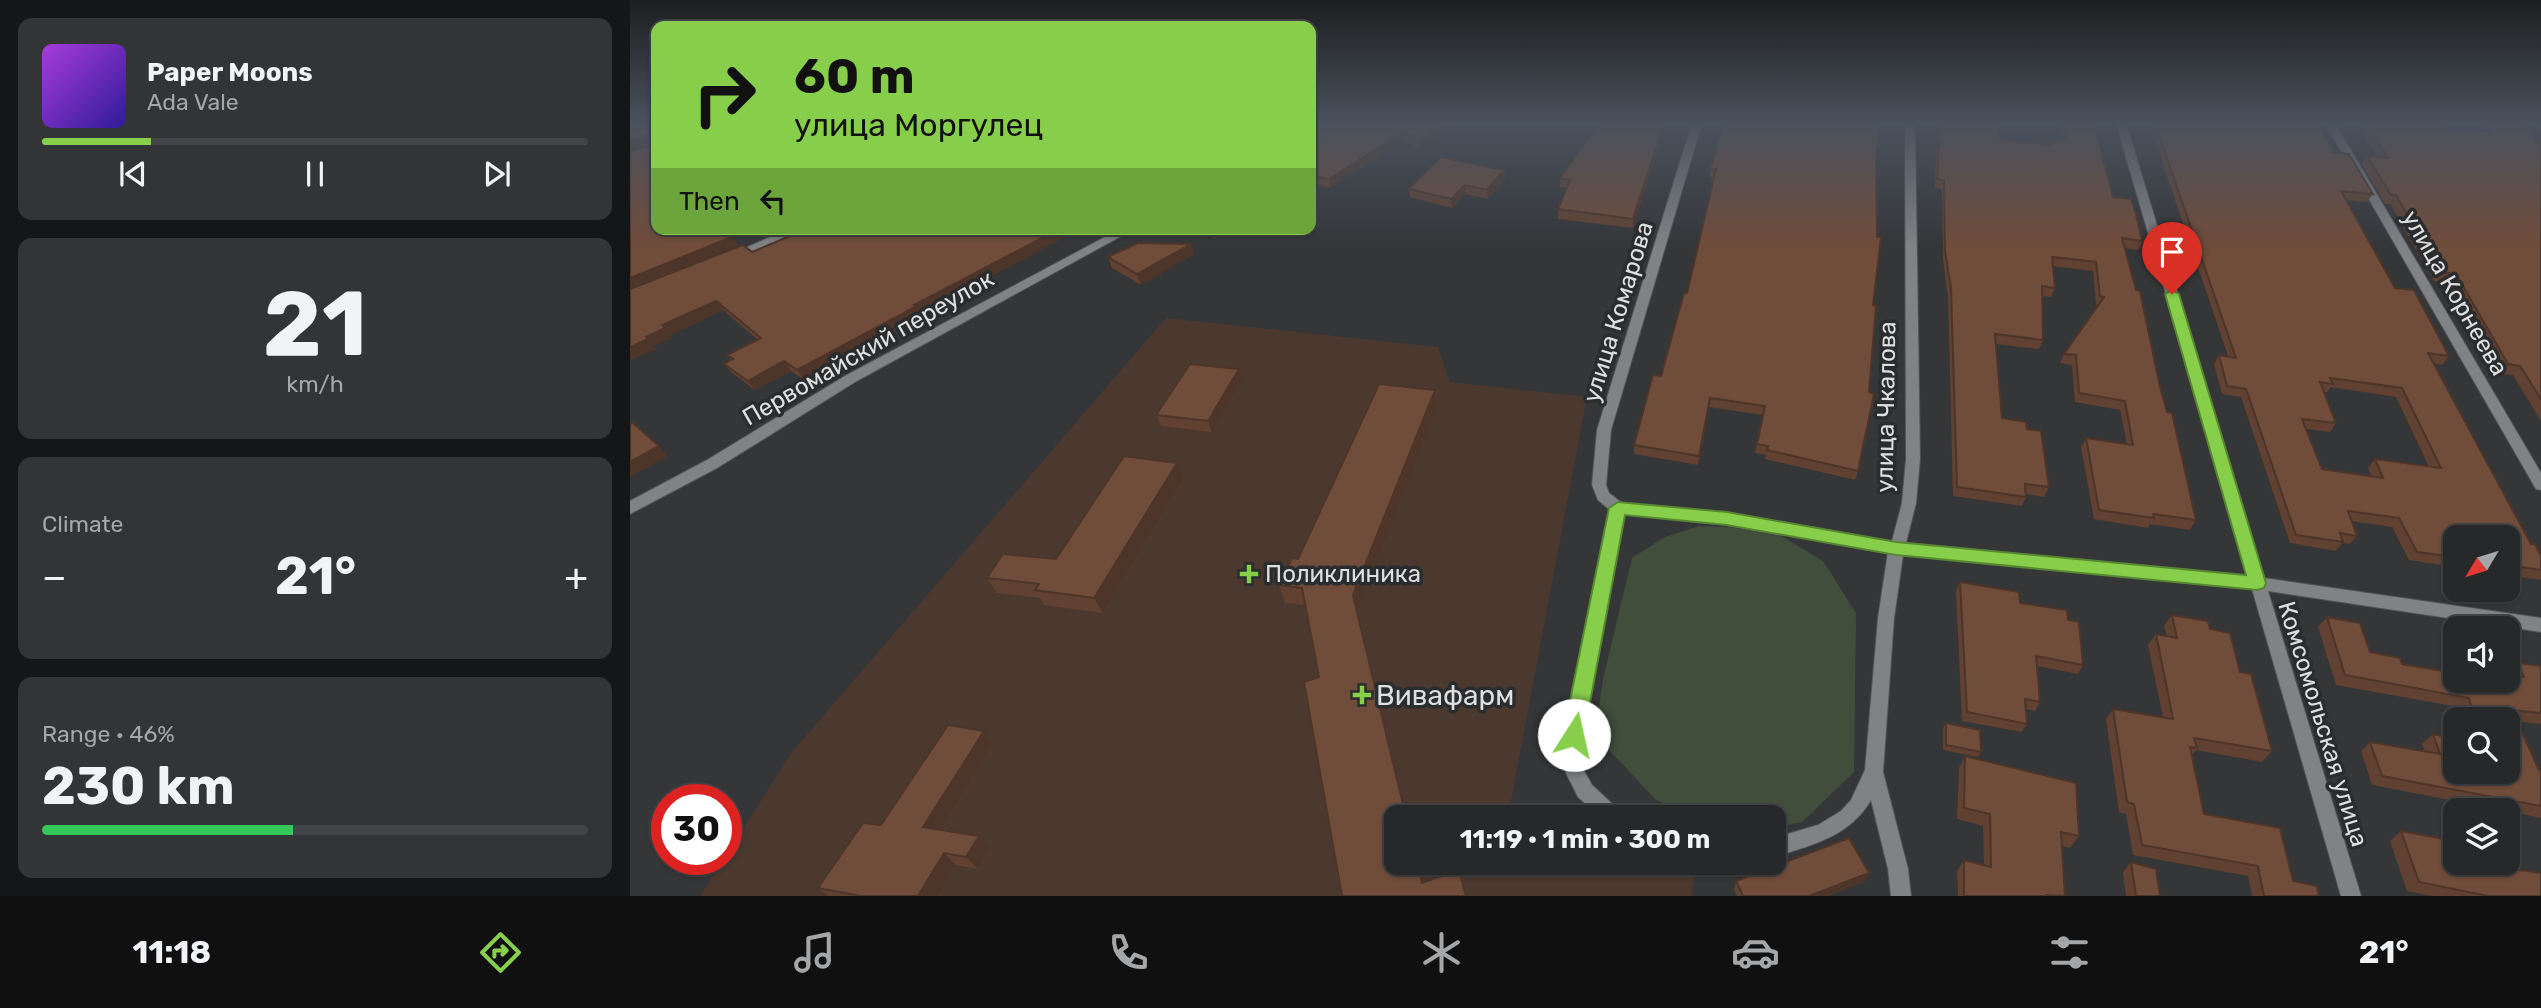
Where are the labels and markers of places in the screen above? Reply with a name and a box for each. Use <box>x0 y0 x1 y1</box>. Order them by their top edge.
pin <box>2142 222 2202 294</box>
place label: Поликлиника <box>1265 560 1421 588</box>
marker: Поликлиника <box>1239 564 1259 584</box>
place label: Вивафарм <box>1376 679 1514 712</box>
marker: Вивафарм <box>1354 687 1370 703</box>

